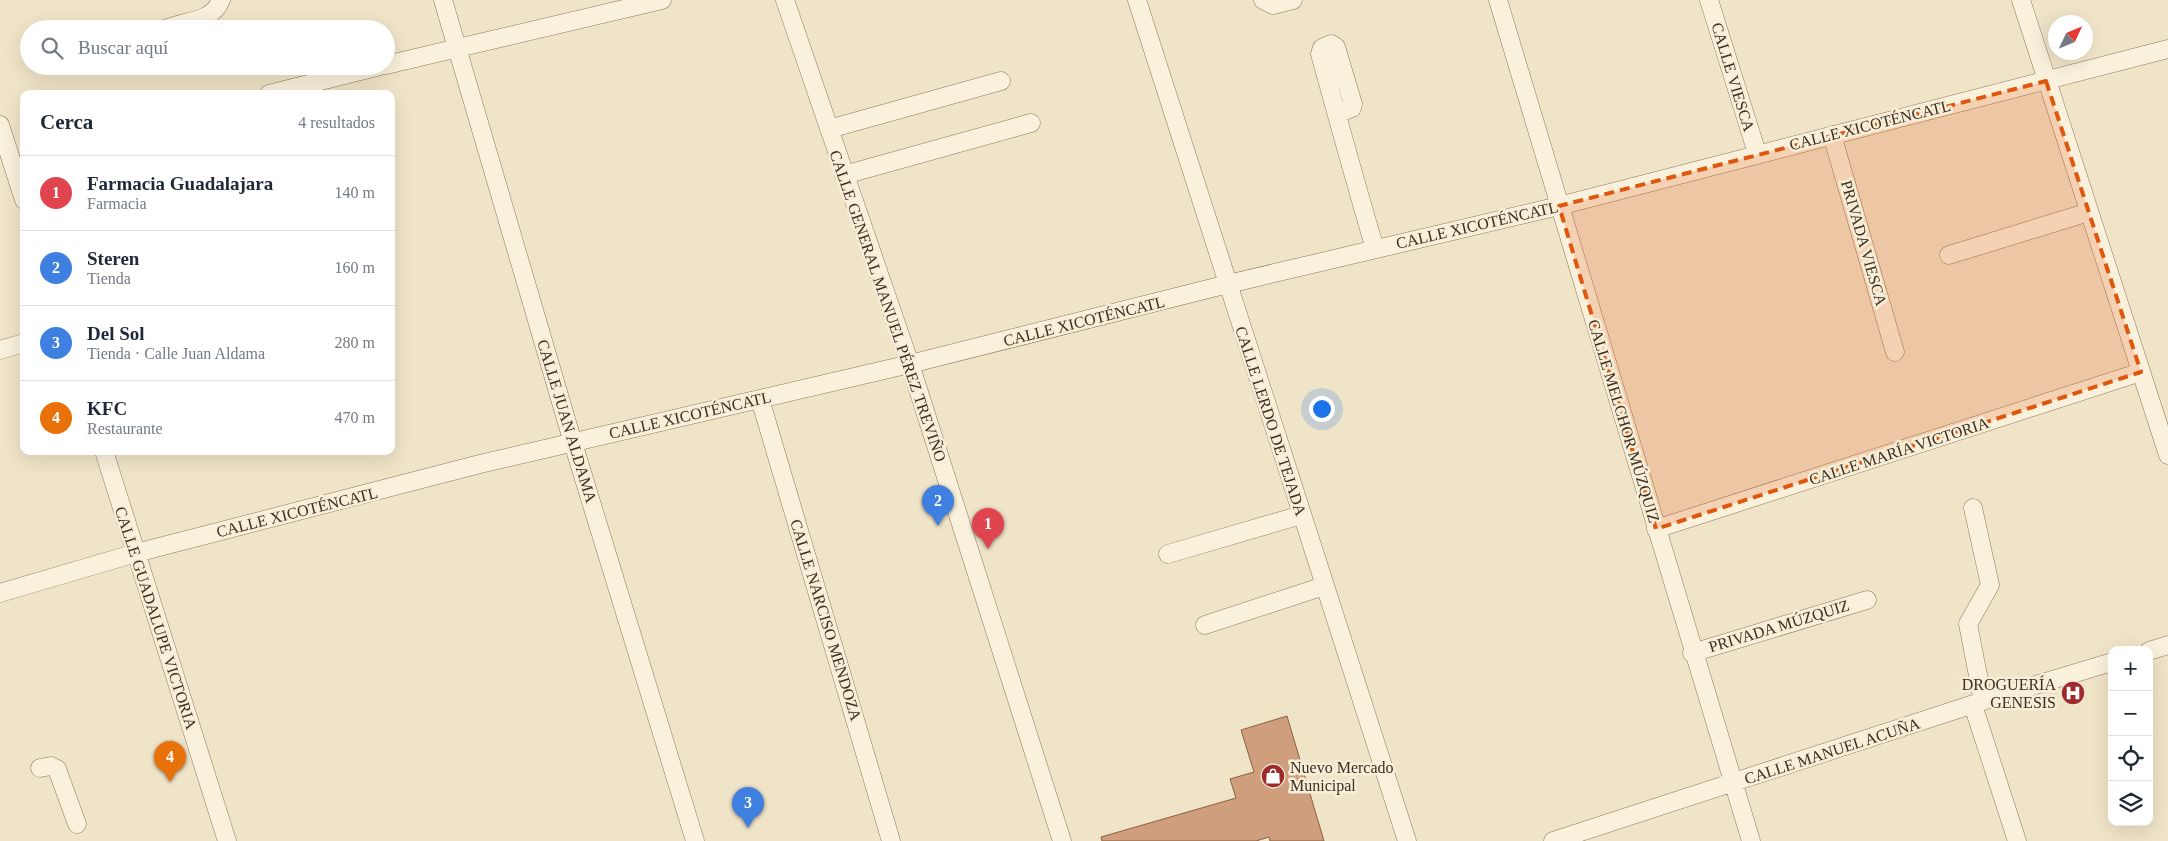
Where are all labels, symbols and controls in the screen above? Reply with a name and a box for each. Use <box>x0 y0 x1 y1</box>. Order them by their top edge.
north arrow <box>2048 15 2093 60</box>
search box <box>20 20 395 75</box>
street label: CALLE VIESCA <box>1708 20 1758 134</box>
icon: search <box>38 34 66 62</box>
text: Buscar aquí <box>78 37 168 58</box>
street label: CALLE XICOTÉNCATL <box>1787 96 1952 153</box>
text: Cerca <box>40 110 93 134</box>
text: 4 resultados <box>298 114 375 131</box>
street label: CALLE GENERAL MANUEL PÉREZ TREVIÑO <box>827 148 950 464</box>
text: Farmacia Guadalajara <box>87 173 273 194</box>
street label: PRIVADA VIESCA <box>1838 178 1890 308</box>
text: 1 <box>52 184 60 201</box>
text: 140 m <box>335 184 375 201</box>
text: Farmacia <box>87 195 147 212</box>
street label: CALLE XICOTÉNCATL <box>1394 197 1560 252</box>
text: Steren <box>87 248 139 269</box>
text: 2 <box>52 259 60 276</box>
text: 160 m <box>335 259 375 276</box>
text: Tienda <box>87 270 131 287</box>
street label: CALLE XICOTÉNCATL <box>1001 292 1166 349</box>
street label: CALLE MELCHOR MÚZQUIZ <box>1585 317 1664 525</box>
text: Del Sol <box>87 323 145 344</box>
street label: CALLE LERDO DE TEJADA <box>1232 324 1310 518</box>
text: 3 <box>52 334 60 351</box>
text: 280 m <box>335 334 375 351</box>
street label: CALLE JUAN ALDAMA <box>534 337 600 505</box>
text: Tienda · Calle Juan Aldama <box>87 345 265 362</box>
street label: CALLE XICOTÉNCATL <box>607 387 773 442</box>
your location <box>1309 396 1335 422</box>
text: KFC <box>87 398 127 419</box>
text: 4 <box>52 409 60 426</box>
text: 470 m <box>335 409 375 426</box>
street label: CALLE MARÍA VICTORIA <box>1807 413 1991 488</box>
text: Restaurante <box>87 420 163 437</box>
street label: CALLE XICOTÉNCATL <box>214 483 379 540</box>
pin: 2 <box>922 485 954 526</box>
street label: CALLE GUADALUPE VICTORIA <box>112 504 200 732</box>
pin: 1 <box>972 508 1004 549</box>
street label: CALLE NARCISO MENDOZA <box>787 517 865 723</box>
street label: PRIVADA MÚZQUIZ <box>1706 596 1851 655</box>
map controls <box>2108 646 2153 826</box>
button: + <box>2108 646 2153 691</box>
place label: DROGUERÍA GENESIS <box>1962 675 2056 711</box>
hospital icon: DROGUERÍA GENESIS <box>2060 680 2086 706</box>
button: − <box>2108 691 2153 736</box>
street label: CALLE MANUEL ACUÑA <box>1742 714 1922 787</box>
button: locate <box>2108 736 2153 781</box>
pin: 4 <box>154 741 186 782</box>
place label: Nuevo Mercado Municipal <box>1290 759 1394 795</box>
shop icon: Nuevo Mercado Municipal <box>1260 763 1286 789</box>
button: layers <box>2108 781 2153 826</box>
pin: 3 <box>732 787 764 828</box>

